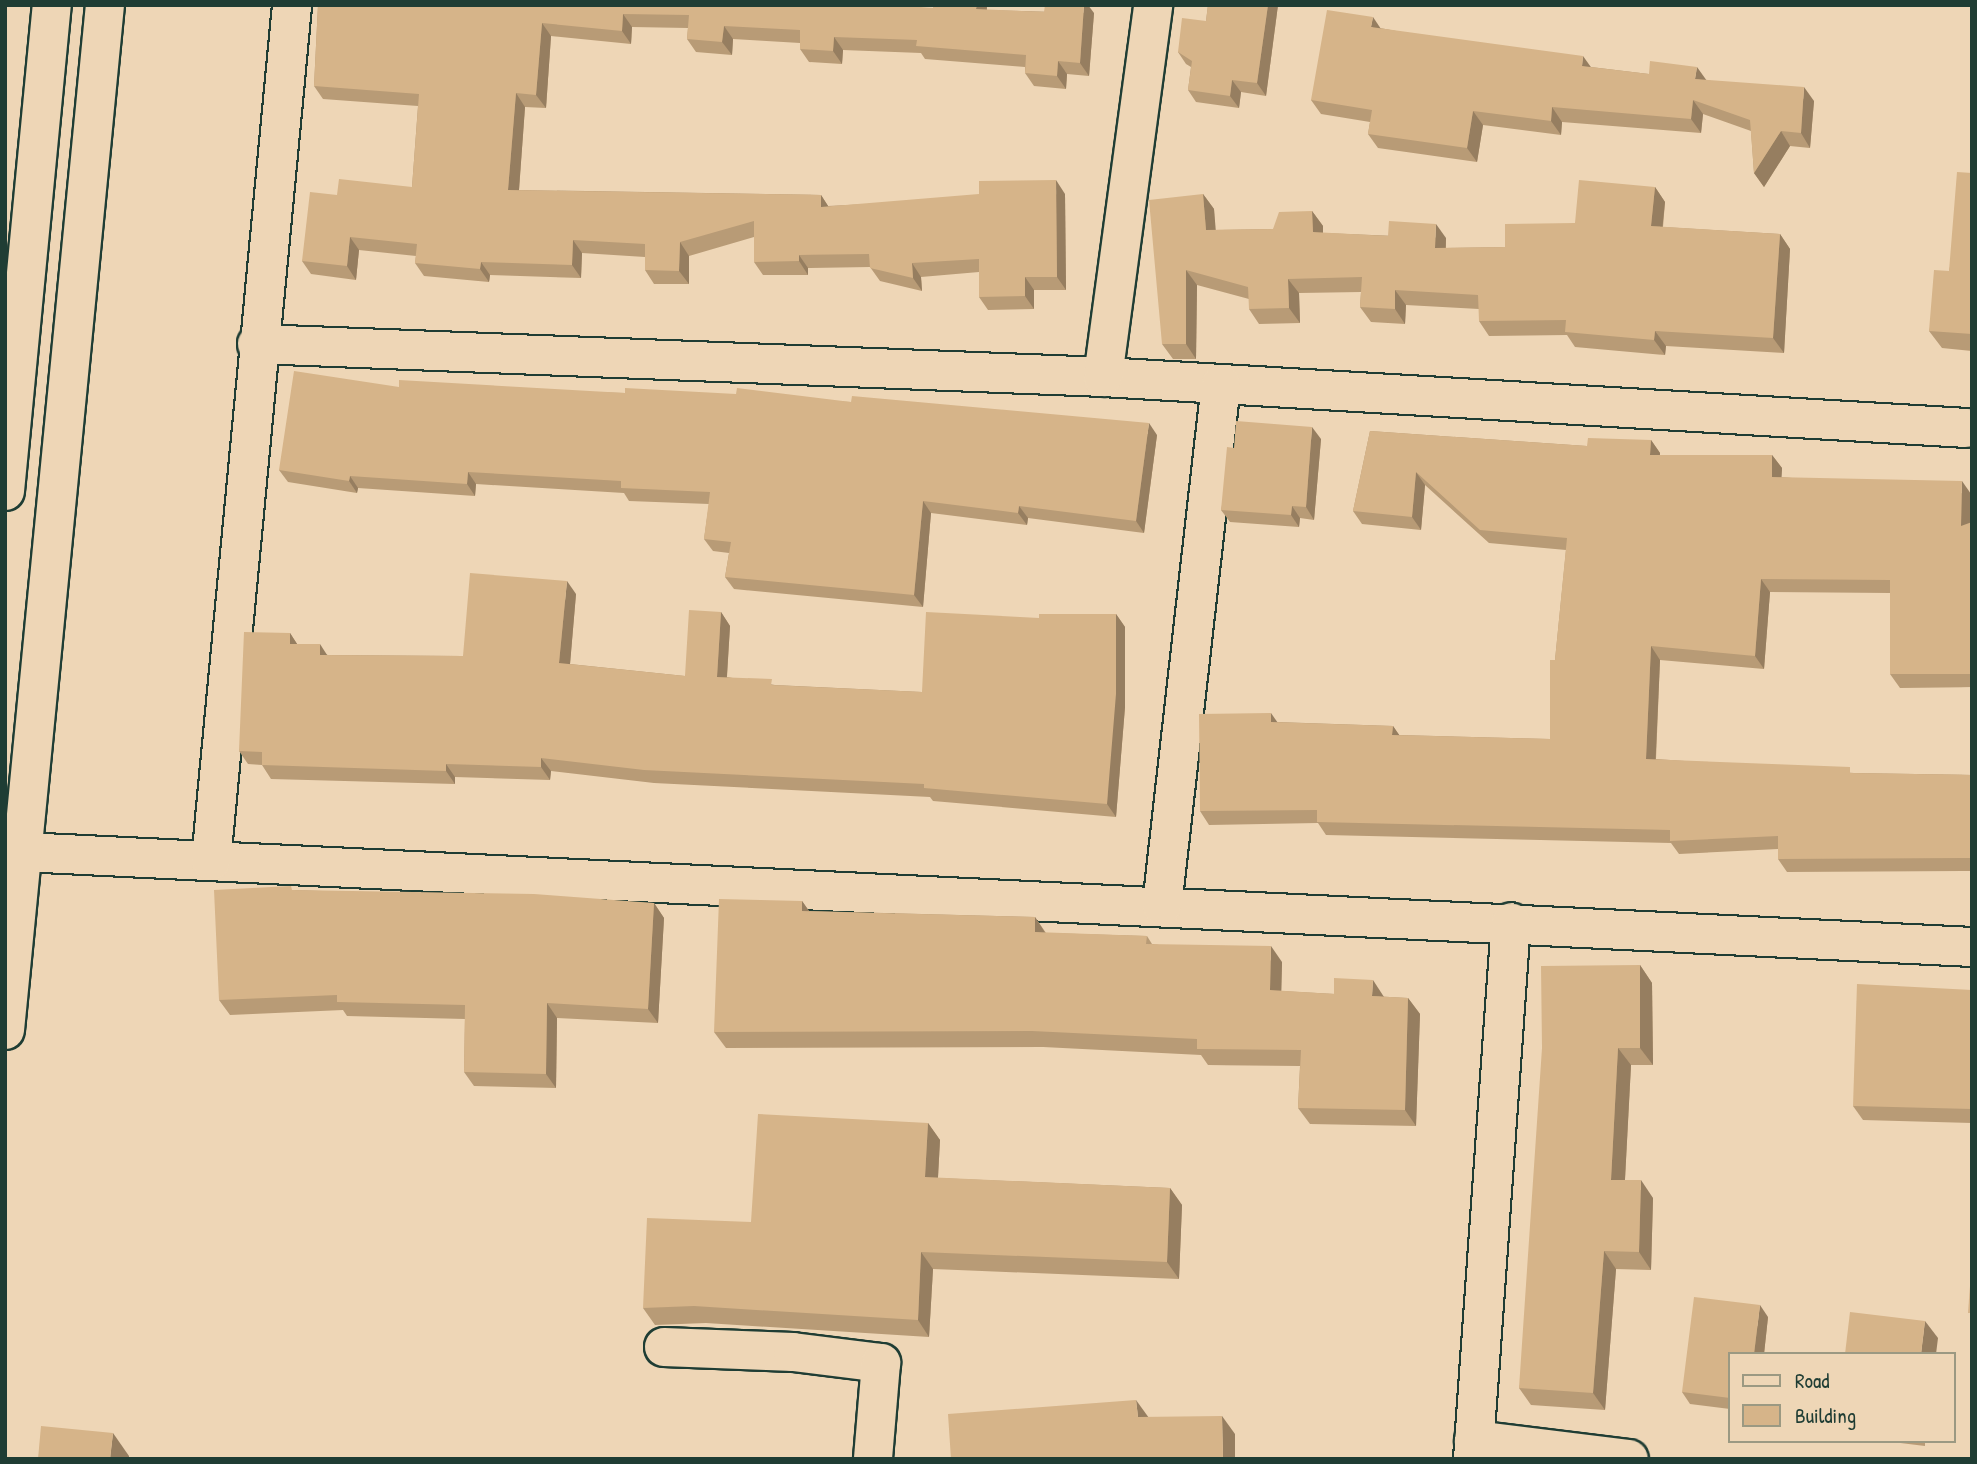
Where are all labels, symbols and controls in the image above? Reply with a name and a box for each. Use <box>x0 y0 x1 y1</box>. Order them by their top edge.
legend <box>1728 1352 1956 1443</box>
text: Road <box>1795 1366 1829 1395</box>
text: Building <box>1795 1401 1856 1430</box>

